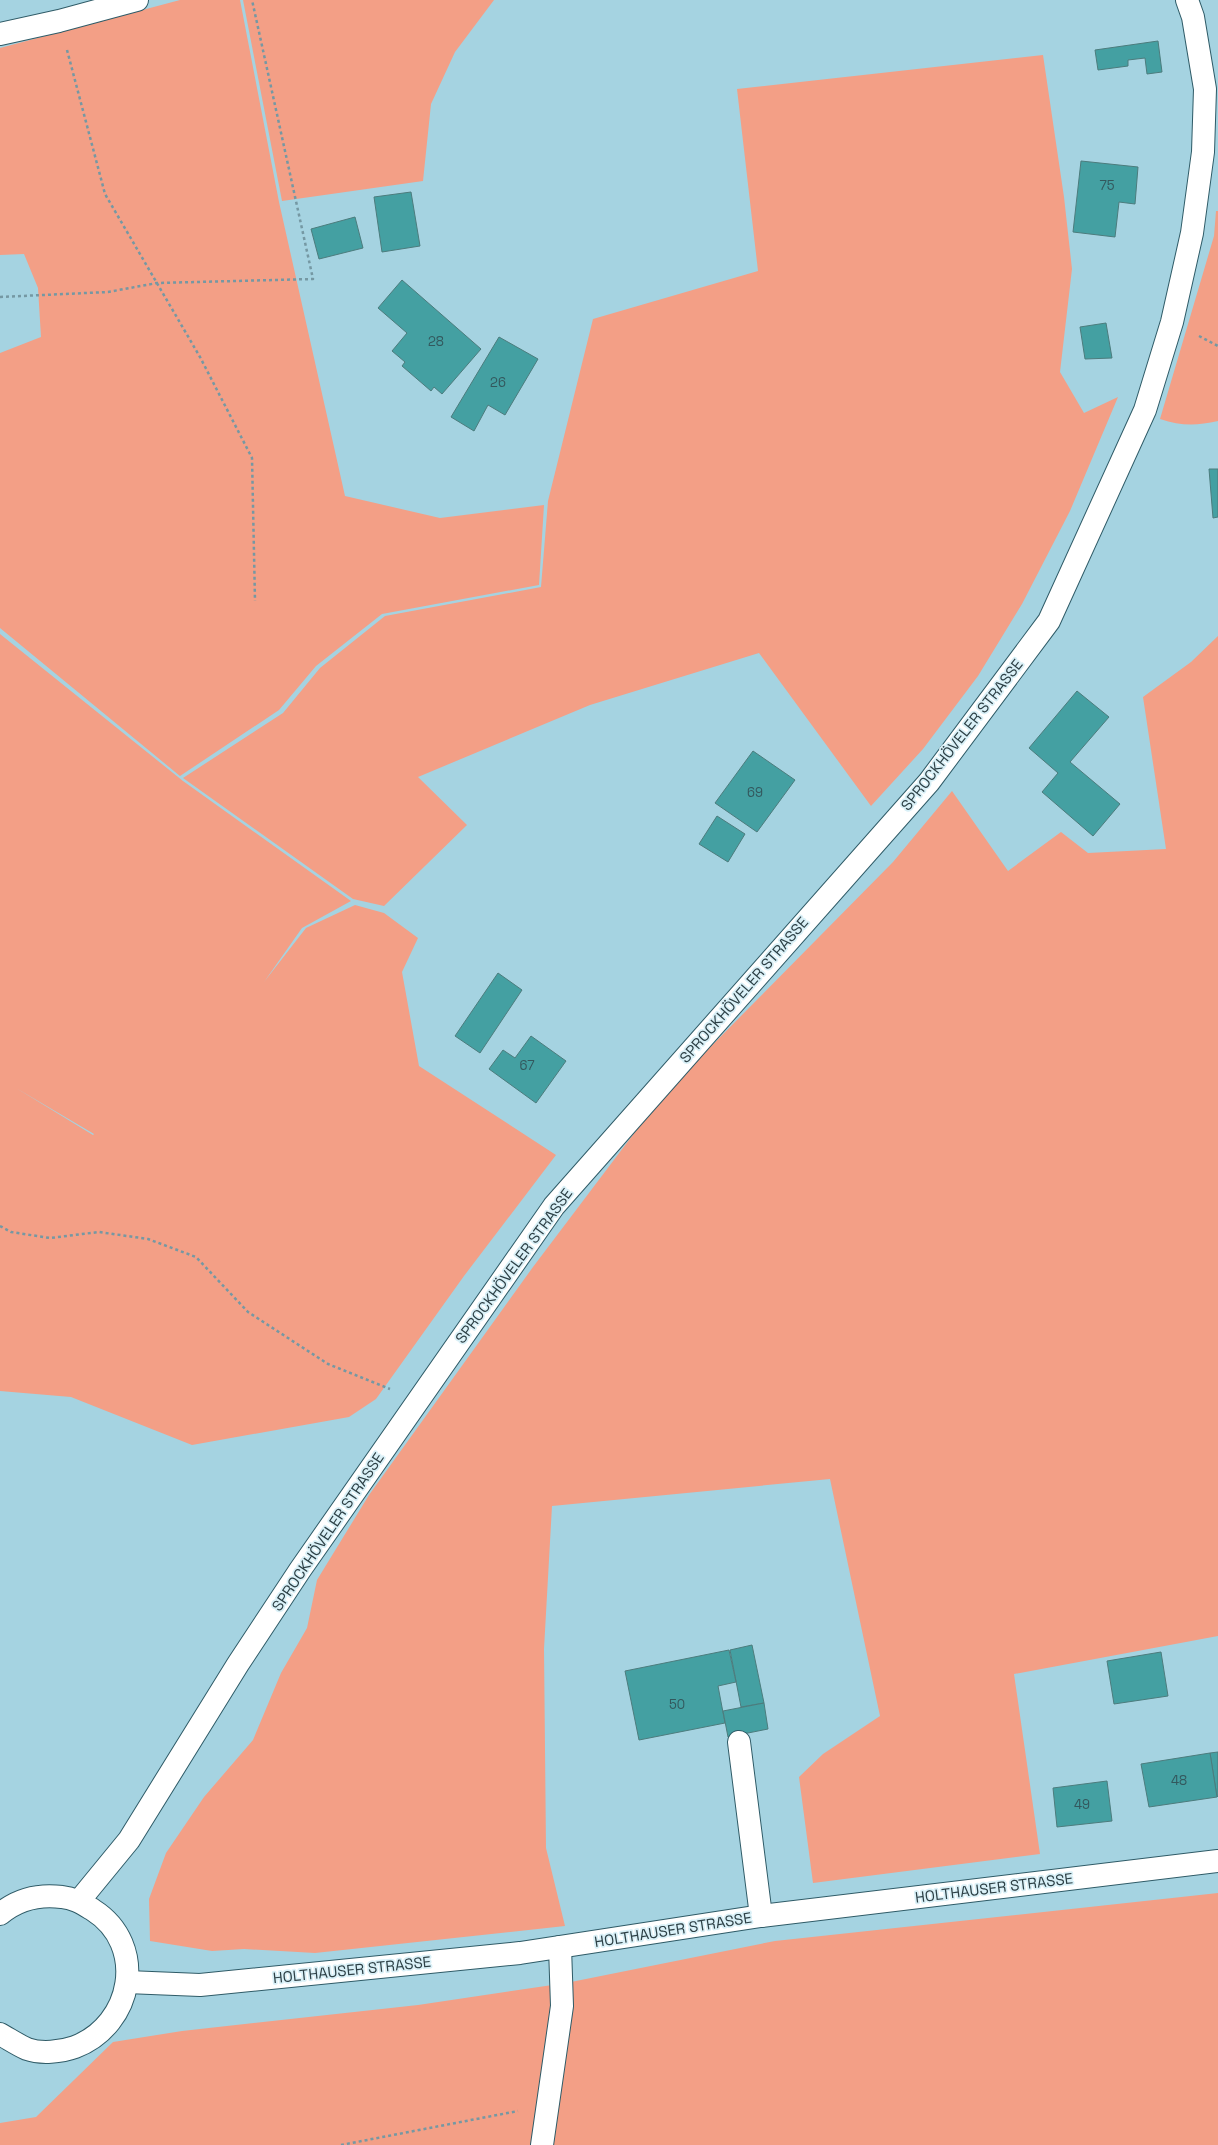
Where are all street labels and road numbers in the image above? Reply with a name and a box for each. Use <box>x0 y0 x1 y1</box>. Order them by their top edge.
street label: SPROCKHÖVELER STRASSE <box>897 655 1027 814</box>
street label: SPROCKHÖVELER STRASSE <box>675 913 812 1067</box>
street label: SPROCKHÖVELER STRASSE <box>451 1184 576 1347</box>
street label: SPROCKHÖVELER STRASSE <box>267 1449 388 1615</box>
street label: HOLTHAUSER STRASSE <box>914 1868 1074 1907</box>
street label: HOLTHAUSER STRASSE <box>593 1908 753 1951</box>
street label: HOLTHAUSER STRASSE <box>272 1952 432 1987</box>

